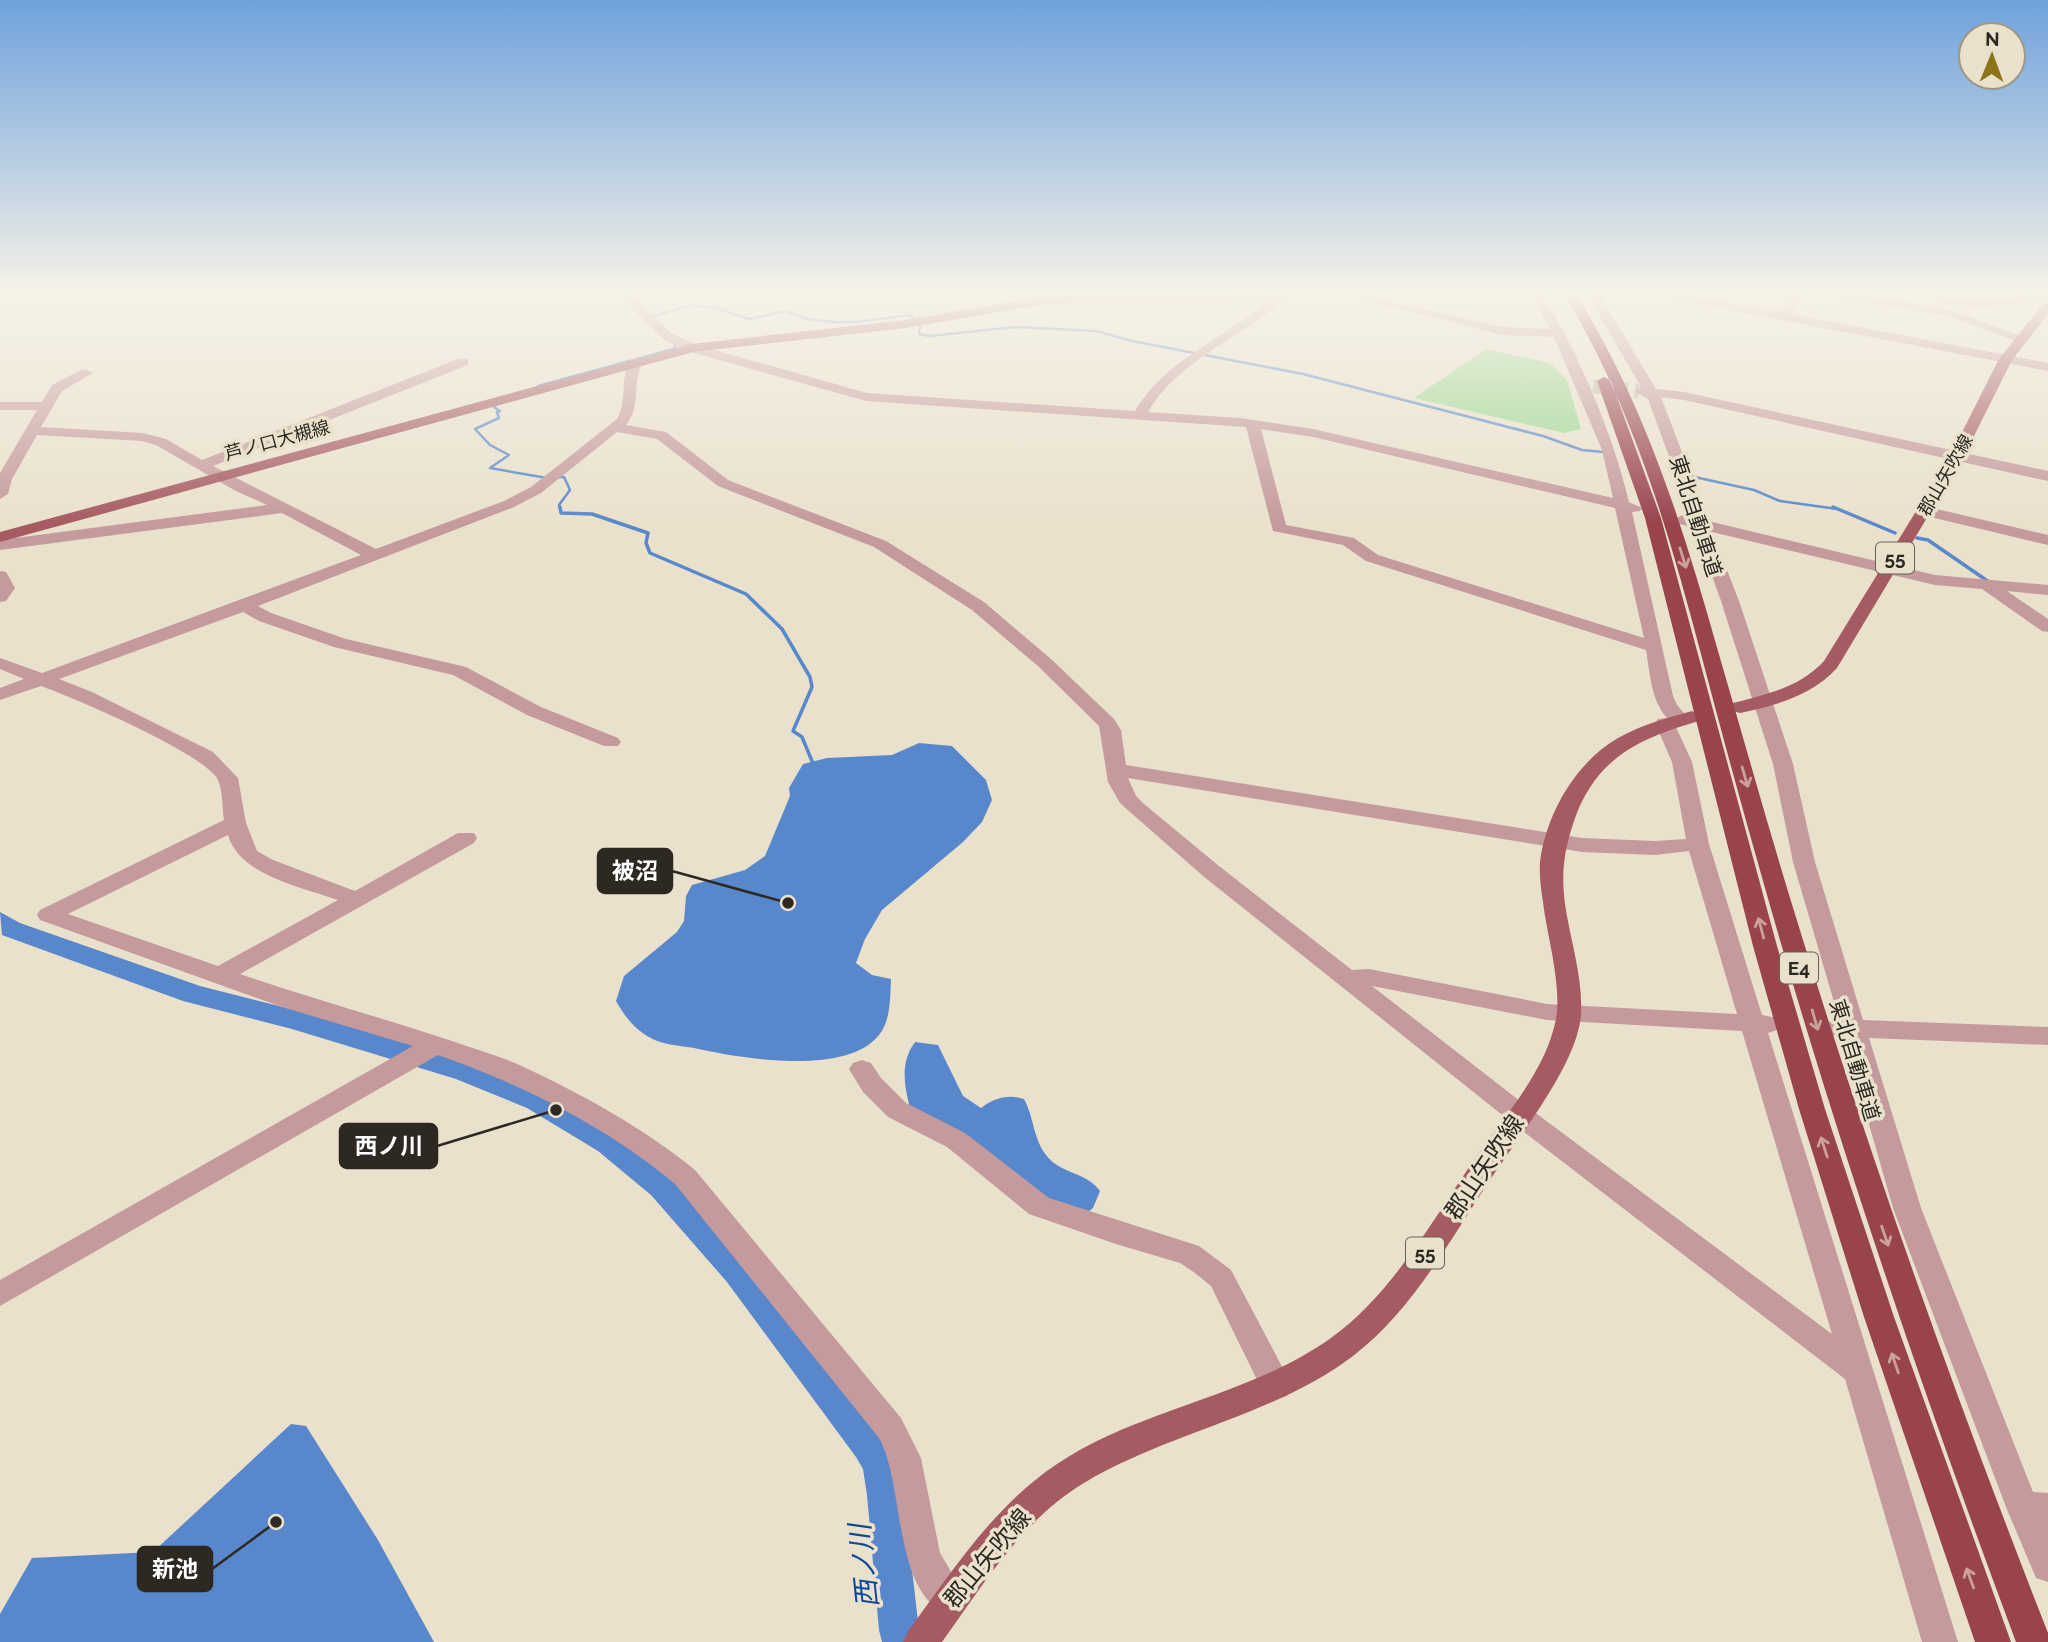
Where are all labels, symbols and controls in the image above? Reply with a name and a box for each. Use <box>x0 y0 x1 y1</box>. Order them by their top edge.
north arrow <box>1957 21 2027 91</box>
text: N <box>1985 28 2000 50</box>
street label: 芦ノ口大槻線 <box>222 416 332 464</box>
street label: 郡山矢吹線 <box>1913 431 1977 519</box>
street label: 東北自動車道 <box>1665 452 1727 580</box>
road number: 55 <box>1876 542 1914 573</box>
one-way arrow <box>1678 547 1691 569</box>
one-way arrow <box>1739 766 1752 788</box>
callout: 被沼 <box>598 849 672 893</box>
text: 被沼 <box>612 857 658 884</box>
one-way arrow <box>1754 918 1767 940</box>
road number: E4 <box>1780 952 1818 984</box>
street label: 東北自動車道 <box>1825 996 1885 1124</box>
one-way arrow <box>1809 1008 1822 1030</box>
street label: 郡山矢吹線 <box>1438 1109 1530 1225</box>
callout: 西ノ川 <box>340 1124 437 1168</box>
text: 西ノ川 <box>355 1132 424 1159</box>
one-way arrow <box>1817 1136 1830 1158</box>
one-way arrow <box>1880 1224 1892 1246</box>
road number: 55 <box>1406 1238 1444 1268</box>
one-way arrow <box>1888 1353 1900 1375</box>
street label: 郡山矢吹線 <box>937 1503 1037 1613</box>
water label: 西ノ川 <box>843 1520 885 1610</box>
callout: 新池 <box>138 1547 212 1591</box>
text: 新池 <box>152 1555 198 1582</box>
one-way arrow <box>1963 1567 1975 1589</box>

